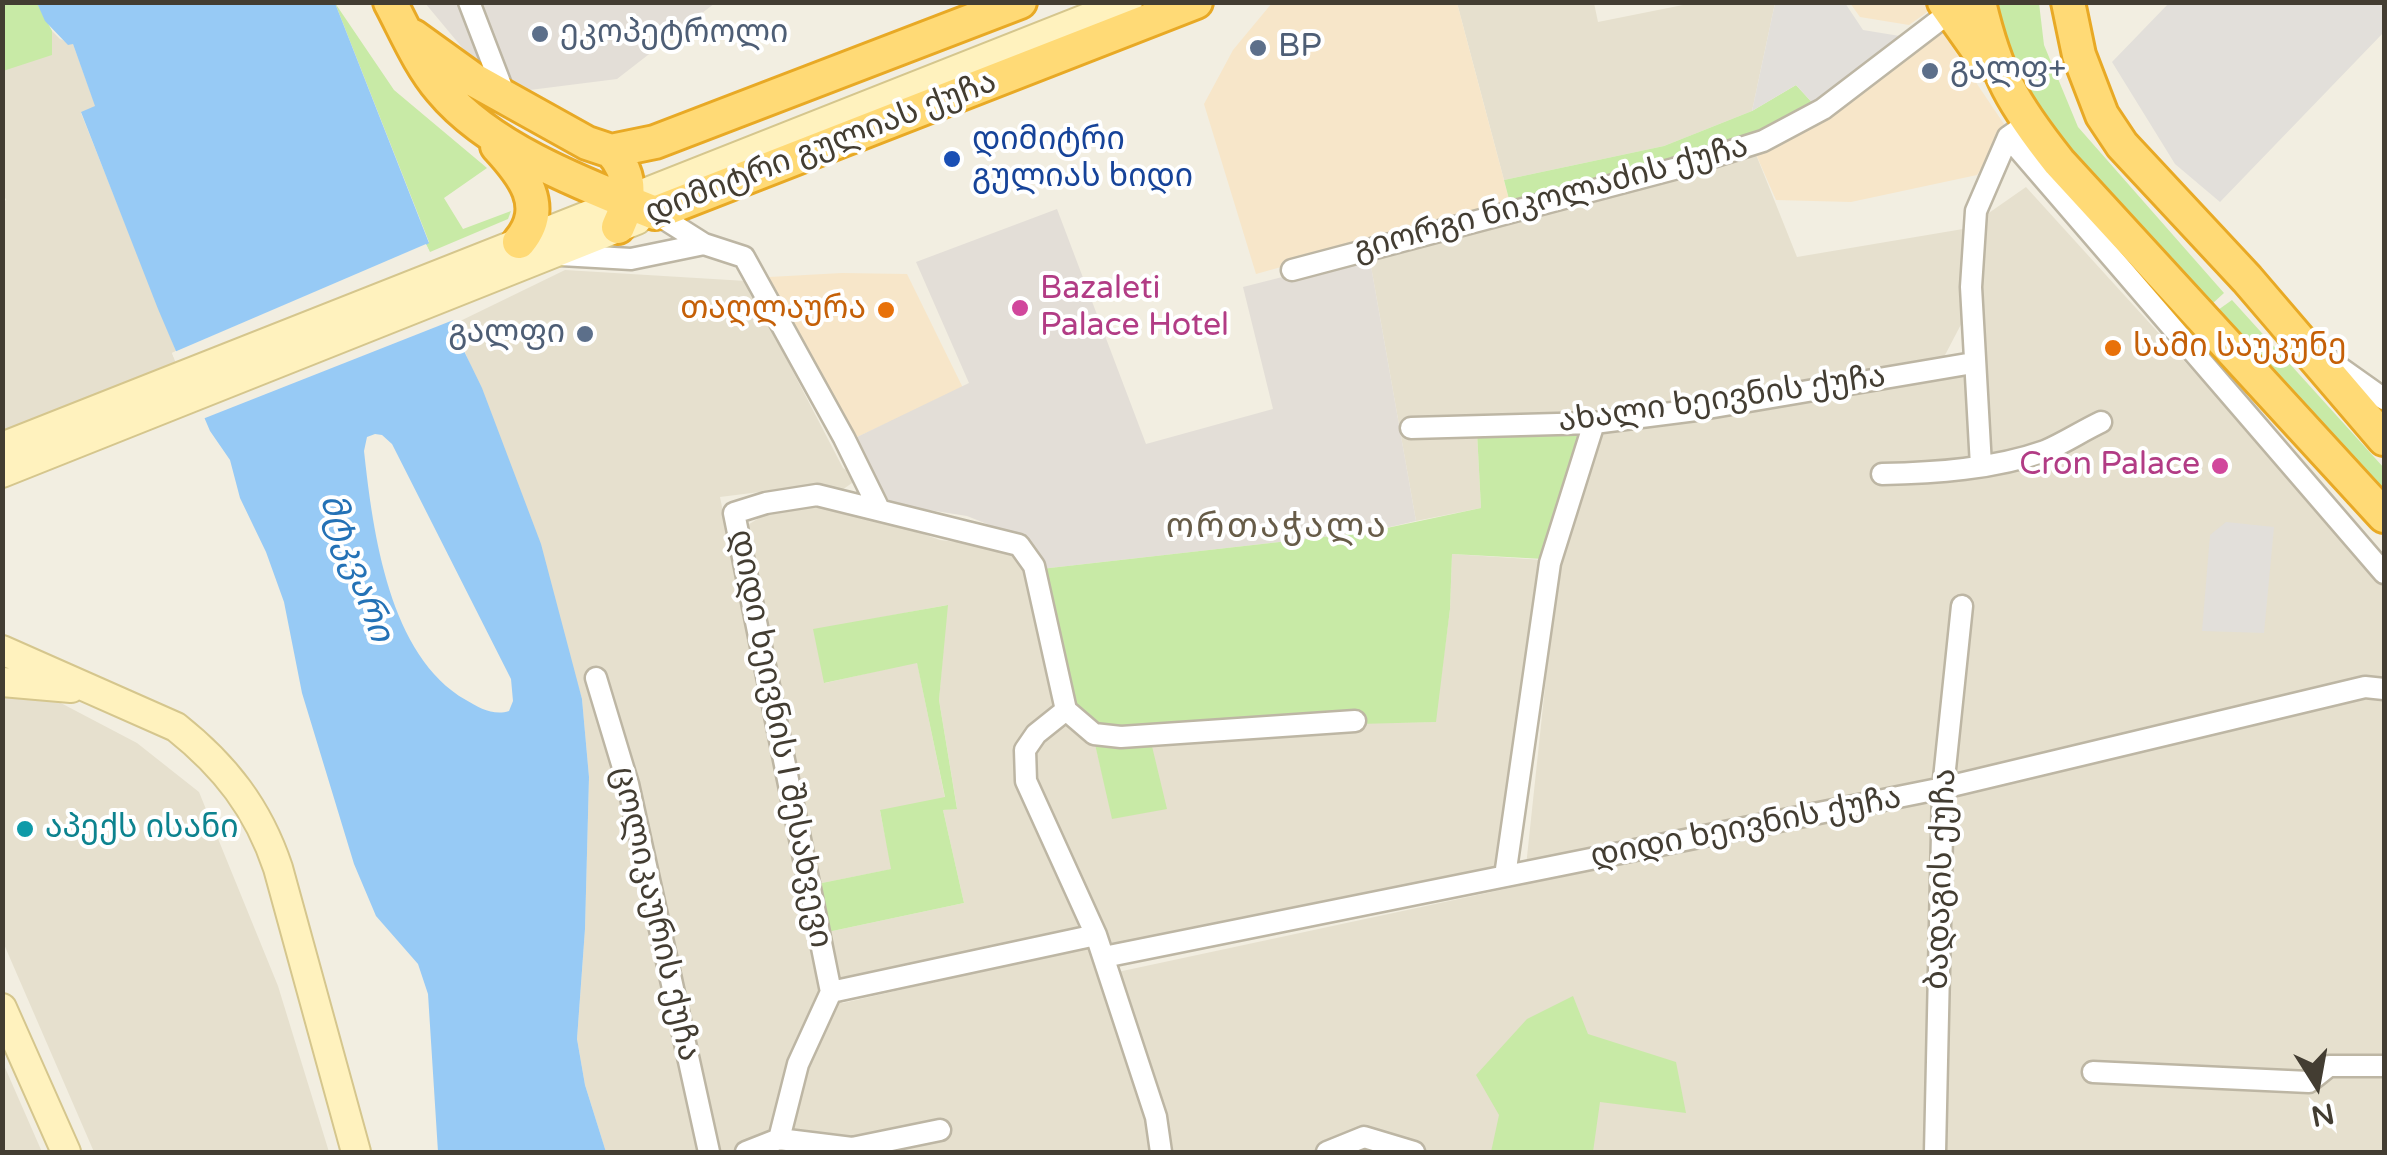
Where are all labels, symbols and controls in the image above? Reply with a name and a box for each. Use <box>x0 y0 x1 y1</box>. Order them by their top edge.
place label: ეკოპეტროლი <box>560 15 788 53</box>
marker: ეკოპეტროლი <box>529 23 551 45</box>
place label: BP <box>1278 29 1322 67</box>
marker: BP <box>1247 37 1269 59</box>
place label: გალფ+ <box>1950 52 2066 90</box>
marker: გალფ+ <box>1919 60 1941 82</box>
street label: დიმიტრი გულიას ქუჩა <box>640 63 1002 233</box>
place label: დიმიტრი გულიას ხიდი <box>972 122 1193 197</box>
street label: გიორგი ნიკოლაძის ქუჩა <box>1349 128 1753 270</box>
marker: დიმიტრი გულიას ხიდი <box>941 148 963 170</box>
place label: Bazaleti Palace Hotel <box>1040 271 1229 346</box>
place label: თაღლაურა <box>680 291 866 329</box>
marker: Bazaleti Palace Hotel <box>1009 297 1031 319</box>
marker: თაღლაურა <box>875 299 897 321</box>
place label: გალფი <box>448 315 565 353</box>
marker: გალფი <box>574 323 596 345</box>
place label: სამი საუკუნე <box>2133 329 2347 367</box>
marker: სამი საუკუნე <box>2102 337 2124 359</box>
street label: ახალი ხეივნის ქუჩა <box>1556 358 1888 442</box>
place label: Cron Palace <box>2019 447 2200 485</box>
marker: Cron Palace <box>2209 455 2231 477</box>
water label: მტკვარი <box>309 488 401 648</box>
district label: ორთაჭალა <box>1166 507 1388 549</box>
street label: დიდი ხეივნის I შესახვევი <box>721 527 839 951</box>
street label: ცოლიკაურის ქუჩა <box>602 763 708 1065</box>
street label: ბადაგის ქუჩა <box>1919 768 1965 990</box>
street label: დიდი ხეივნის ქუჩა <box>1588 779 1904 877</box>
place label: აპექს ისანი <box>45 810 239 848</box>
marker: აპექს ისანი <box>14 818 36 840</box>
north arrow <box>2267 1035 2367 1135</box>
text: N <box>2308 1096 2337 1133</box>

